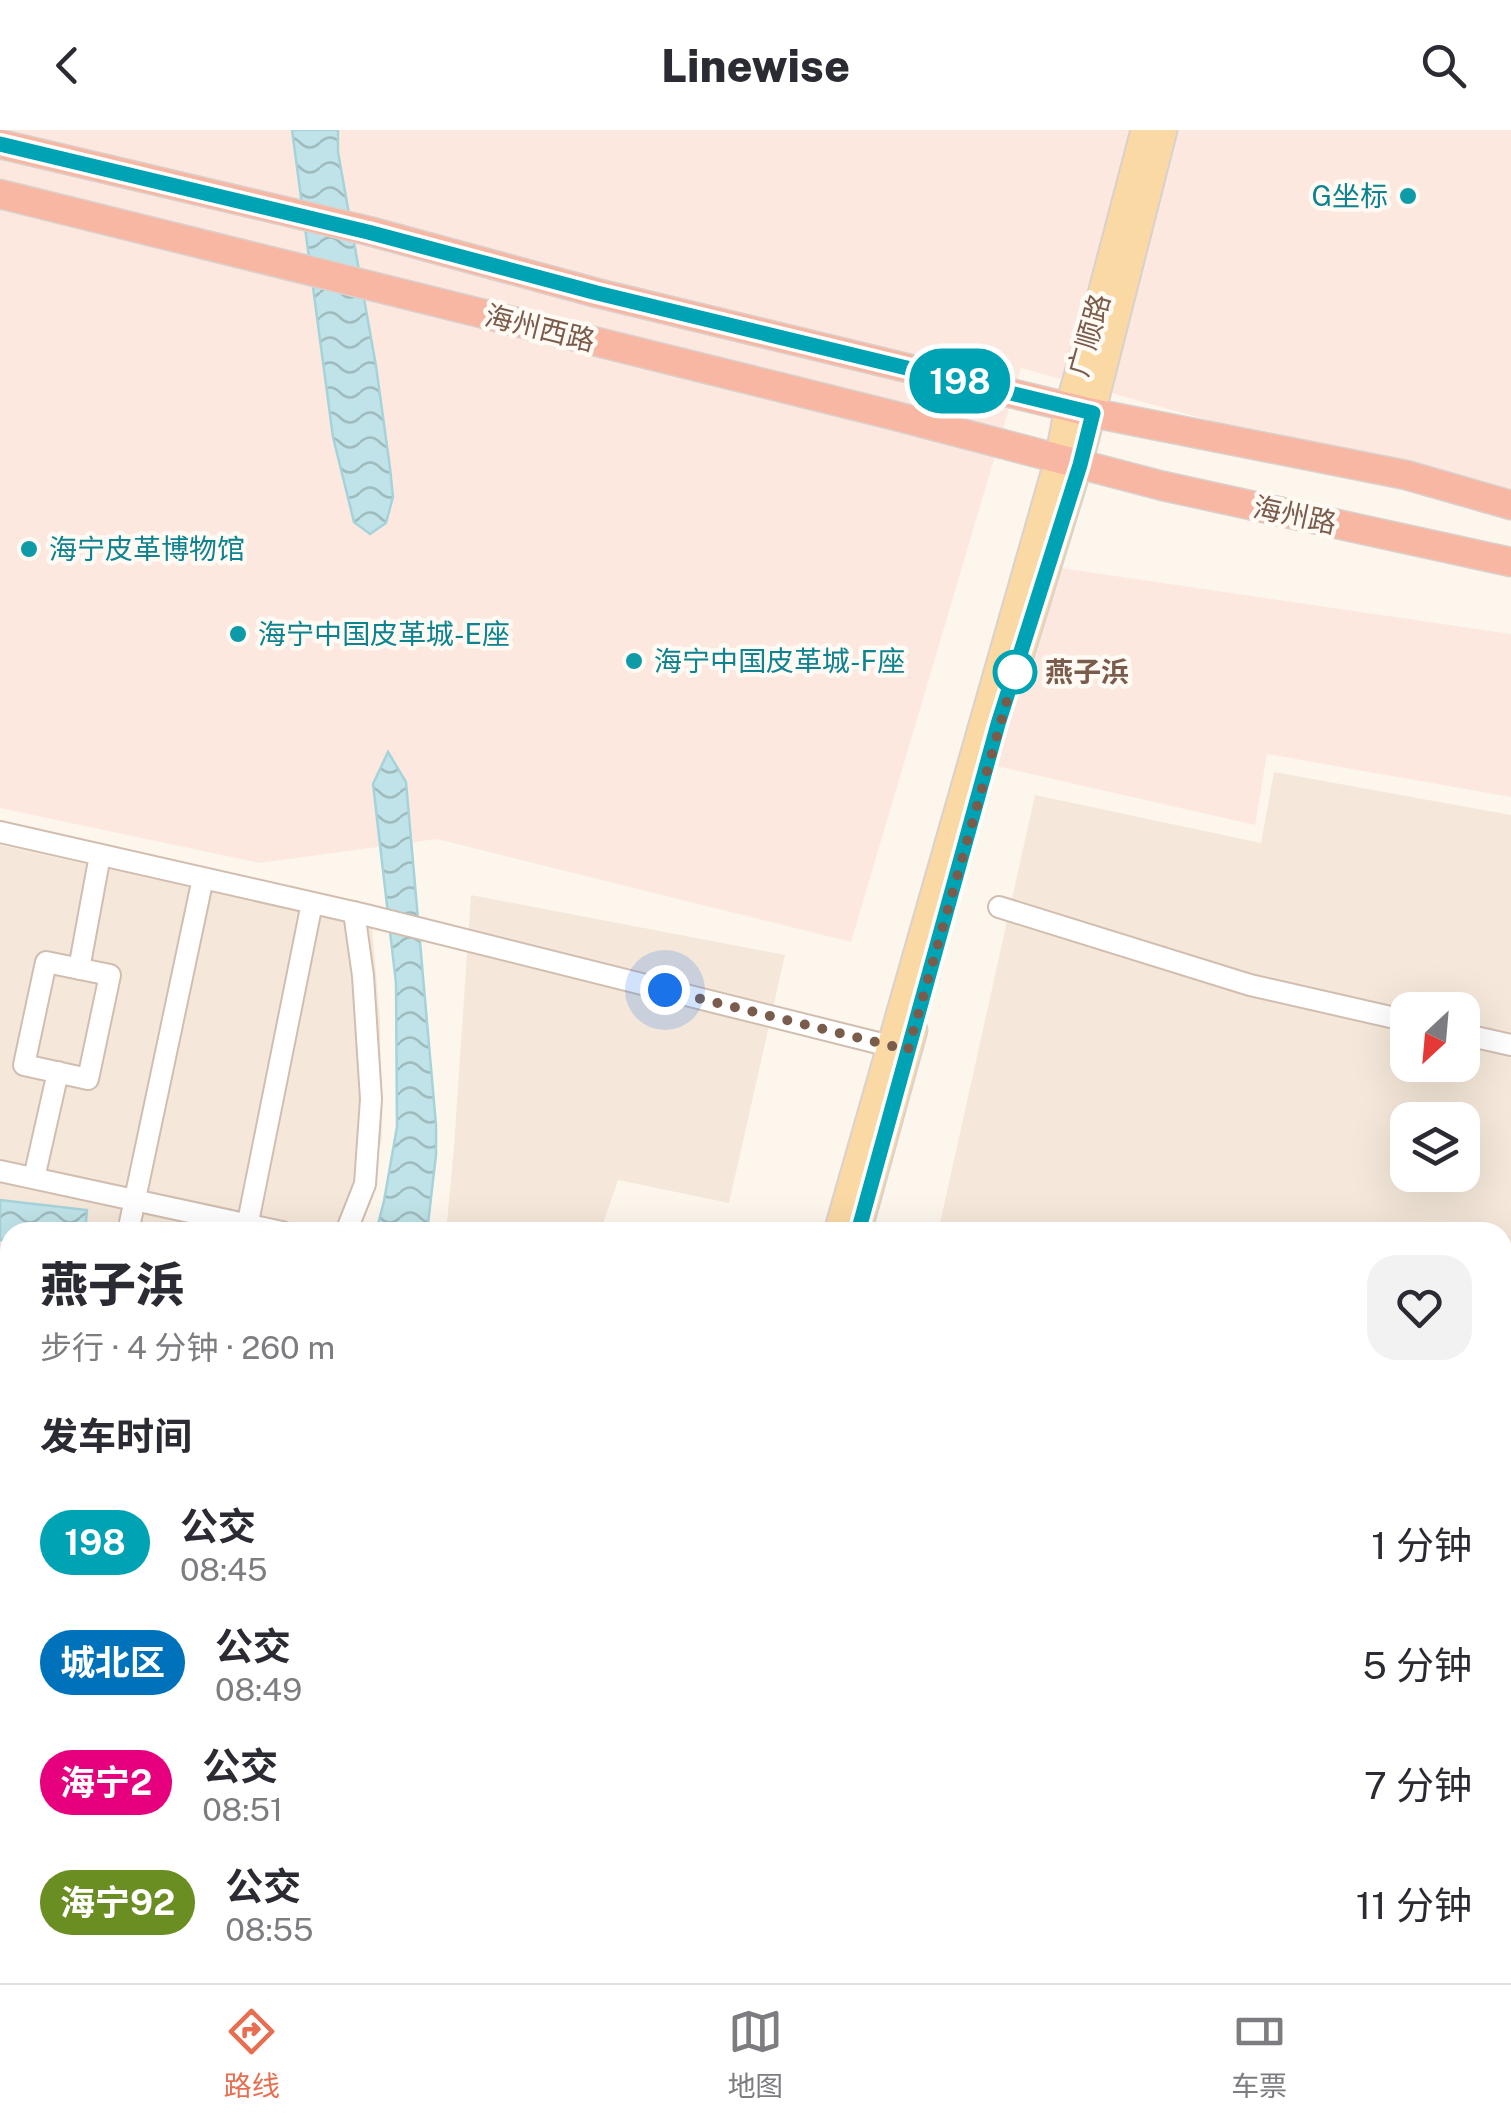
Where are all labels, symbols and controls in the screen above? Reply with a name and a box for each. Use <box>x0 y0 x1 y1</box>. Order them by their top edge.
icon: back <box>40 38 95 93</box>
icon: search <box>1416 38 1471 93</box>
text: Linewise <box>661 39 850 92</box>
place label: G坐标 <box>1311 179 1388 212</box>
marker: G坐标 <box>1397 185 1419 207</box>
street label: 广顺路 <box>1061 290 1116 380</box>
street label: 海州西路 <box>482 298 598 357</box>
line badge: 198 <box>902 348 1018 414</box>
text: 198 <box>929 361 991 402</box>
street label: 海州路 <box>1251 490 1340 539</box>
place label: 海宁皮革博物馆 <box>49 532 245 565</box>
marker: 海宁皮革博物馆 <box>18 538 40 560</box>
place label: 海宁中国皮革城-E座 <box>258 617 510 650</box>
marker: 海宁中国皮革城-E座 <box>227 623 249 645</box>
place label: 海宁中国皮革城-F座 <box>654 644 905 677</box>
marker: 海宁中国皮革城-F座 <box>623 650 645 672</box>
marker: 燕子浜 <box>994 651 1036 693</box>
place label: 燕子浜 <box>1045 655 1129 688</box>
your location <box>640 965 690 1015</box>
north arrow <box>1390 992 1480 1082</box>
map controls <box>1390 992 1480 1192</box>
button: layers <box>1390 1102 1480 1192</box>
button: heart <box>1367 1255 1472 1360</box>
text: 燕子浜 <box>40 1256 184 1313</box>
text: 步行 · 4 分钟 · 260 m <box>40 1329 335 1366</box>
text: 发车时间 <box>40 1414 192 1459</box>
text: 公交 <box>180 1504 256 1549</box>
text: 198 <box>64 1522 126 1563</box>
text: 1 分钟 <box>1371 1523 1472 1568</box>
text: 08:45 <box>180 1551 267 1588</box>
text: 公交 <box>215 1624 291 1669</box>
text: 城北区 <box>60 1642 165 1683</box>
text: 5 分钟 <box>1362 1643 1472 1688</box>
text: 08:49 <box>215 1671 302 1708</box>
text: 公交 <box>202 1744 278 1789</box>
text: 海宁2 <box>60 1762 152 1803</box>
text: 7 分钟 <box>1364 1763 1472 1808</box>
text: 08:51 <box>202 1791 283 1828</box>
text: 公交 <box>225 1864 301 1909</box>
text: 海宁92 <box>60 1882 175 1923</box>
text: 11 分钟 <box>1356 1883 1472 1928</box>
text: 08:55 <box>225 1911 314 1948</box>
tab: 路线 <box>224 2004 280 2104</box>
tab: 地图 <box>727 2004 783 2104</box>
tab: 车票 <box>1231 2004 1287 2104</box>

